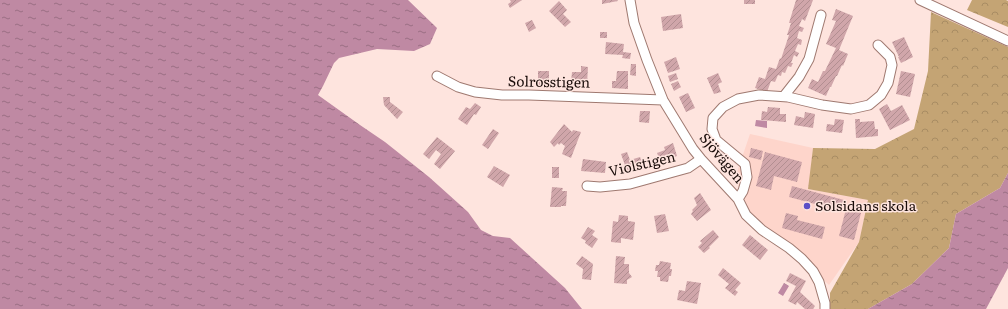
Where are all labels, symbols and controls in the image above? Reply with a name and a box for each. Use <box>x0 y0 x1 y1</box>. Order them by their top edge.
street label: Solrosstigen <box>508 70 590 92</box>
street label: Sjövägen <box>696 128 750 187</box>
street label: Violstigen <box>606 146 677 180</box>
place label: Solsidans skola <box>815 195 917 215</box>
marker: Solsidans skola <box>802 201 812 211</box>

